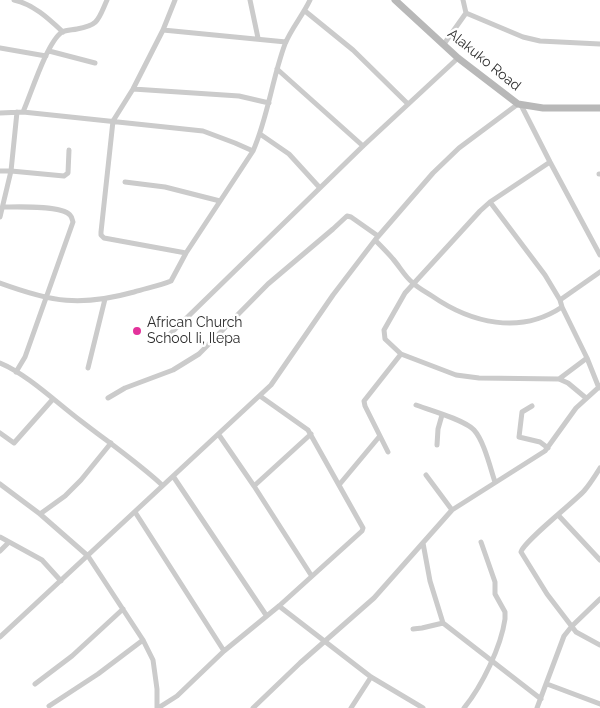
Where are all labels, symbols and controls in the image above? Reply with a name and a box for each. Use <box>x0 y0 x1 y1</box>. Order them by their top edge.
street label: Alakuko Road <box>444 25 524 95</box>
place label: African Church School Ii, Ilepa <box>147 315 242 348</box>
marker: African Church School Ii, Ilepa <box>131 325 143 337</box>

